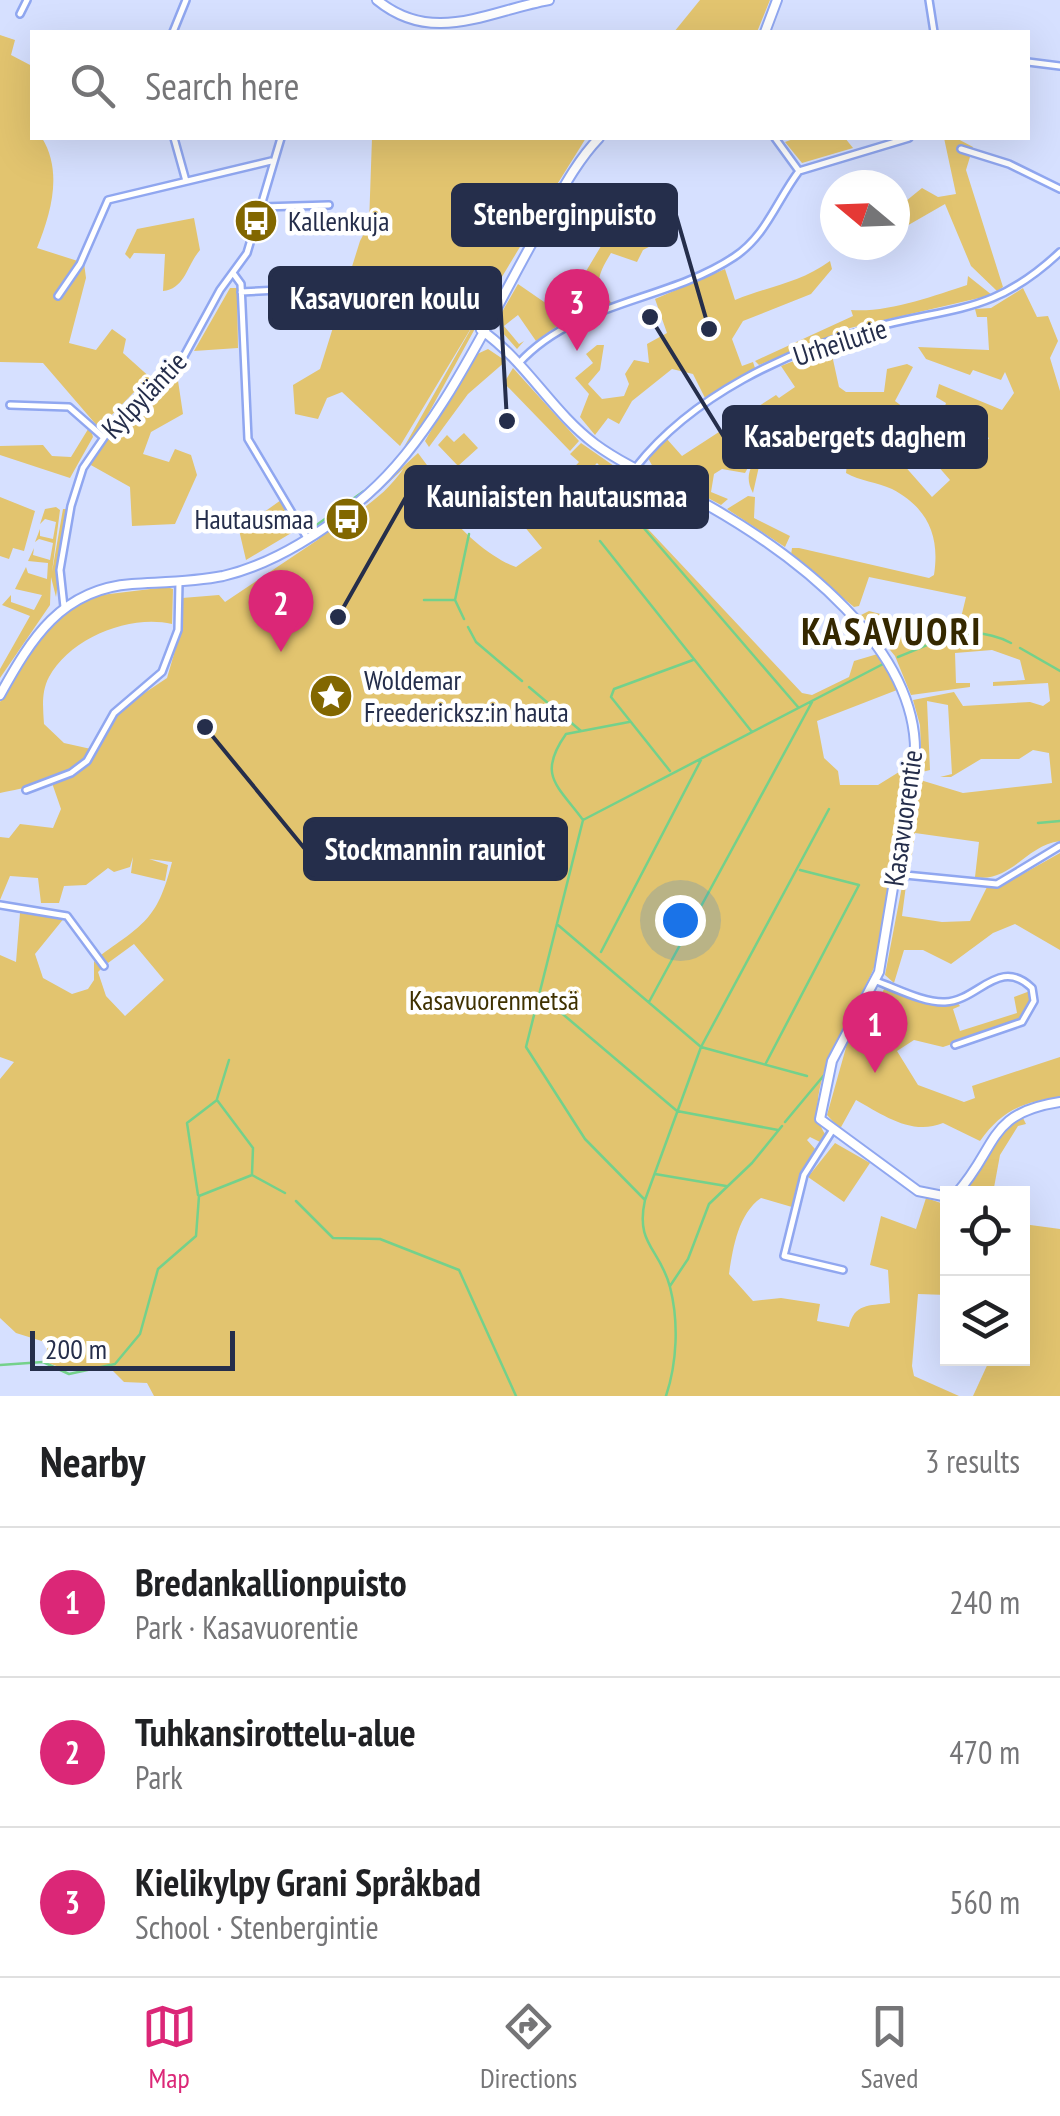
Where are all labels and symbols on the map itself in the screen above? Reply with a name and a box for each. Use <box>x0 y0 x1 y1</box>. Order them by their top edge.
north arrow <box>820 170 910 260</box>
callout: Stenberginpuisto <box>453 185 676 245</box>
text: Stenberginpuisto <box>474 194 656 233</box>
bus stop icon: Kallenkuja <box>233 198 279 244</box>
place label: Kallenkuja <box>288 202 390 239</box>
callout: Kasavuoren koulu <box>270 268 500 328</box>
pin: 3 <box>544 268 610 351</box>
text: Kasavuoren koulu <box>290 278 480 317</box>
street label: Urheilutie <box>788 309 891 374</box>
street label: Kylpyläntie <box>93 343 194 446</box>
callout: Kasabergets daghem <box>724 407 986 467</box>
text: Kasabergets daghem <box>744 416 966 455</box>
callout: Kauniaisten hautausmaa <box>406 467 707 527</box>
text: Kauniaisten hautausmaa <box>427 476 687 515</box>
bus stop icon: Hautausmaa <box>324 496 370 542</box>
place label: Hautausmaa <box>194 500 314 537</box>
pin: 2 <box>248 570 314 652</box>
district label: KASAVUORI <box>801 606 983 655</box>
place label: Woldemar Freedericksz:in hauta <box>364 661 569 730</box>
place icon: Woldemar Freedericksz:in hauta <box>308 673 354 719</box>
street label: Kasavuorentie <box>875 747 930 888</box>
callout: Stockmannin rauniot <box>305 819 566 879</box>
text: Stockmannin rauniot <box>325 829 546 868</box>
your location <box>655 895 706 946</box>
park label: Kasavuorenmetsä <box>409 981 579 1018</box>
pin: 1 <box>842 990 908 1073</box>
scale bar <box>30 1326 235 1370</box>

